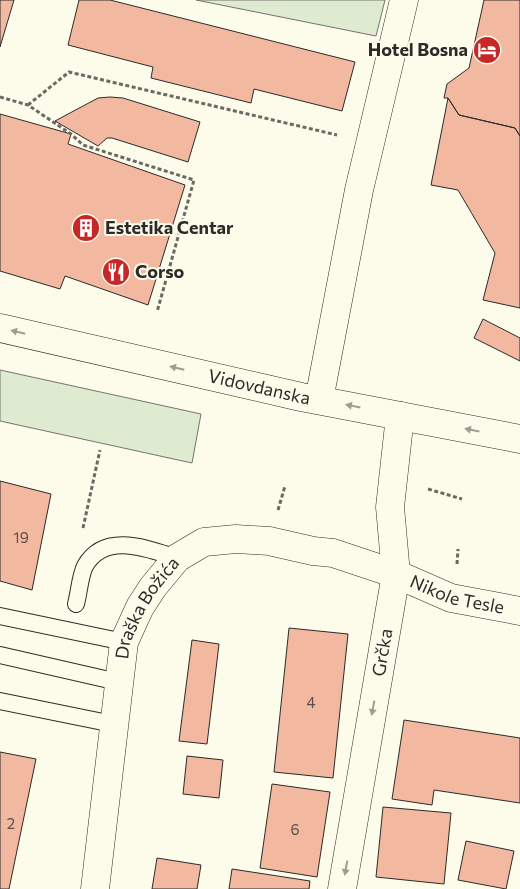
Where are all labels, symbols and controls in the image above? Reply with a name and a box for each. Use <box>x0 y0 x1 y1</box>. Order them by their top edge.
hotel icon: Hotel Bosna <box>472 35 502 65</box>
place label: Hotel Bosna <box>368 38 468 60</box>
building icon: Estetika Centar <box>71 213 101 243</box>
place label: Estetika Centar <box>105 216 234 238</box>
restaurant icon: Corso <box>101 257 131 287</box>
place label: Corso <box>135 260 185 282</box>
one-way arrow <box>11 328 26 336</box>
one-way arrow <box>169 364 184 372</box>
street label: Vidovdanska <box>206 364 312 409</box>
one-way arrow <box>344 402 360 410</box>
one-way arrow <box>465 426 480 434</box>
house number: 19 <box>13 528 29 546</box>
street label: Draška Božića <box>110 552 183 660</box>
street label: Nikole Tesle <box>407 569 506 618</box>
street label: Grčka <box>367 627 396 678</box>
house number: 4 <box>307 693 316 711</box>
one-way arrow <box>369 700 377 716</box>
house number: 2 <box>7 814 15 832</box>
house number: 6 <box>290 820 300 838</box>
one-way arrow <box>341 861 349 877</box>

